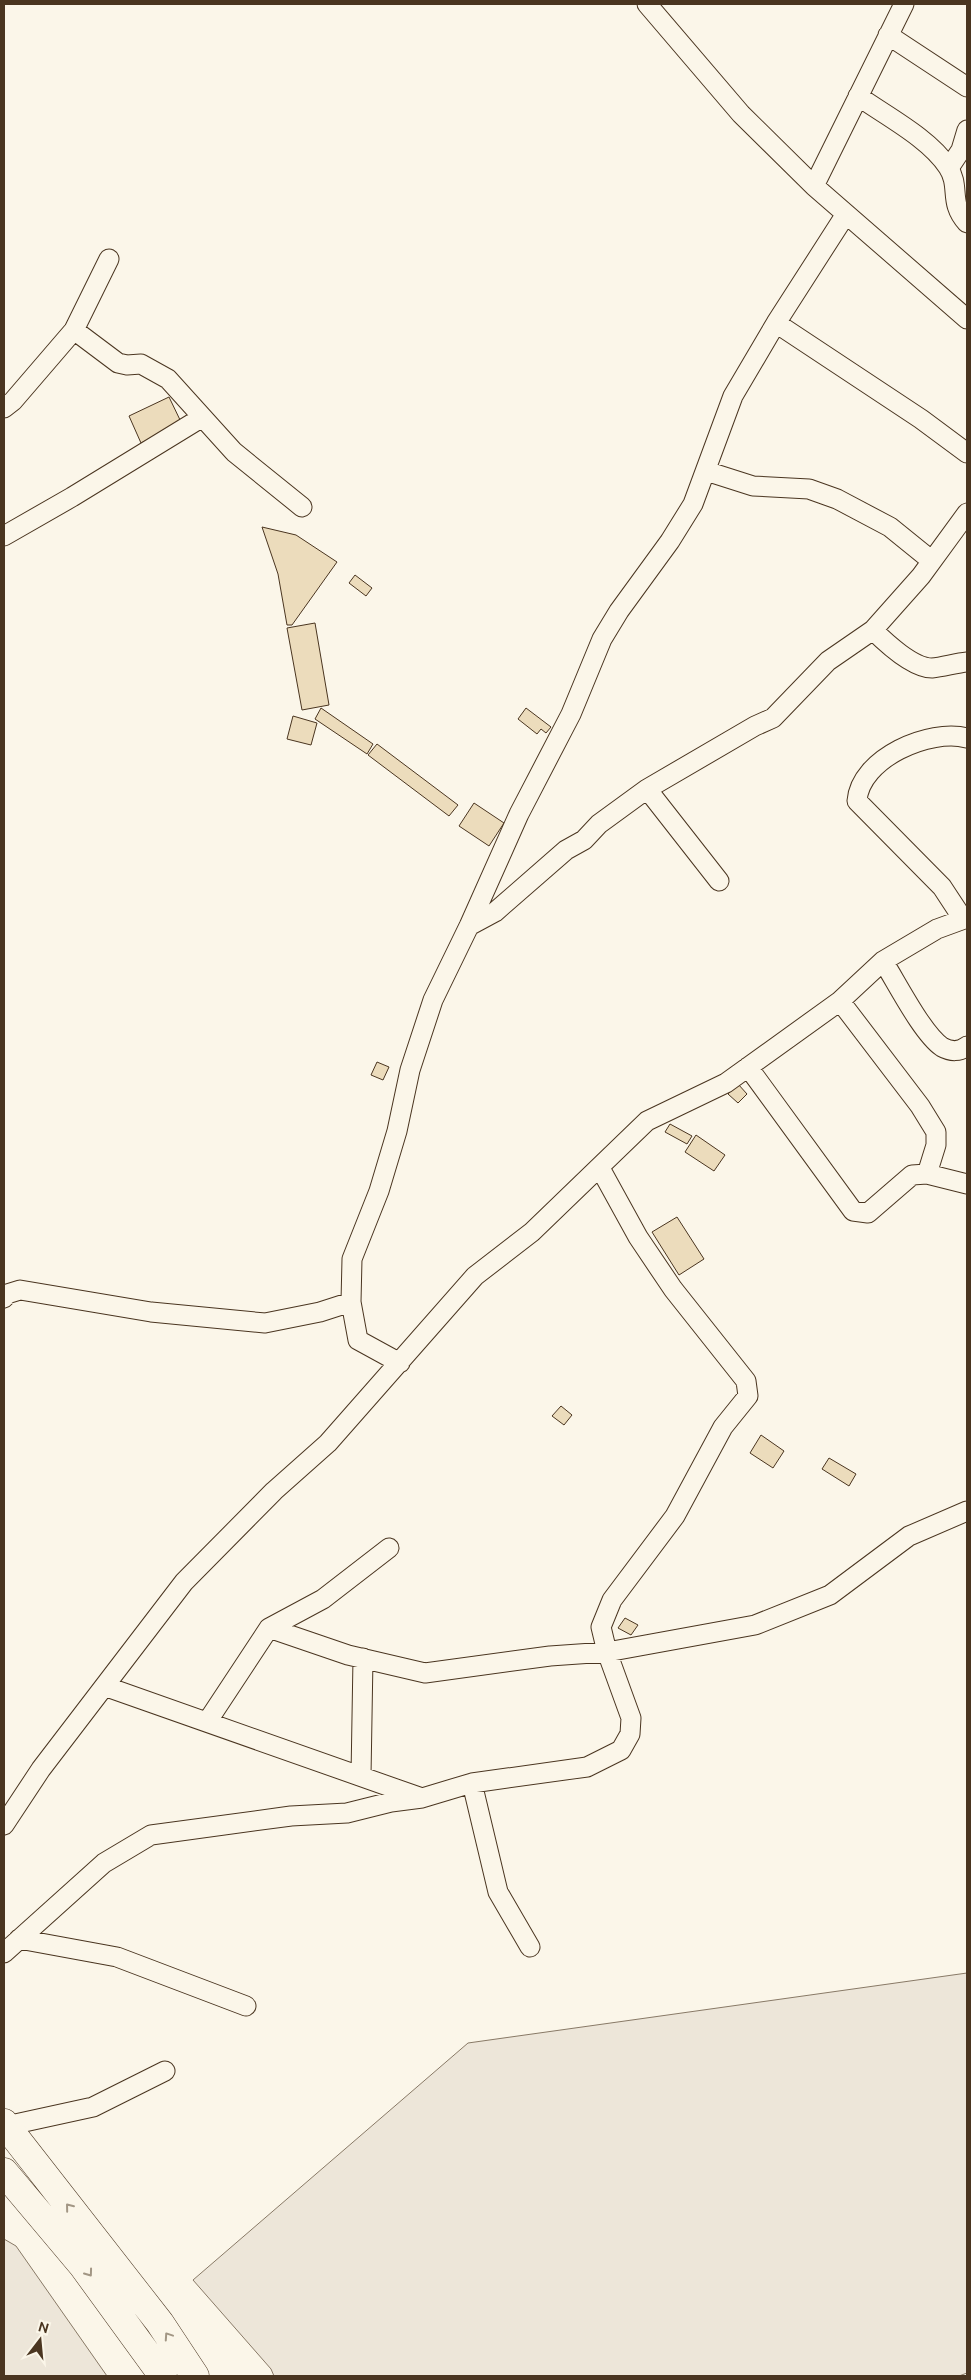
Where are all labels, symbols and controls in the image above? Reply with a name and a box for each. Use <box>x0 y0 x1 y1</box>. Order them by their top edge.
one-way arrow <box>67 2204 75 2213</box>
one-way arrow <box>83 2267 91 2276</box>
north arrow <box>15 2315 65 2365</box>
text: N <box>36 2318 51 2337</box>
one-way arrow <box>165 2332 174 2342</box>

